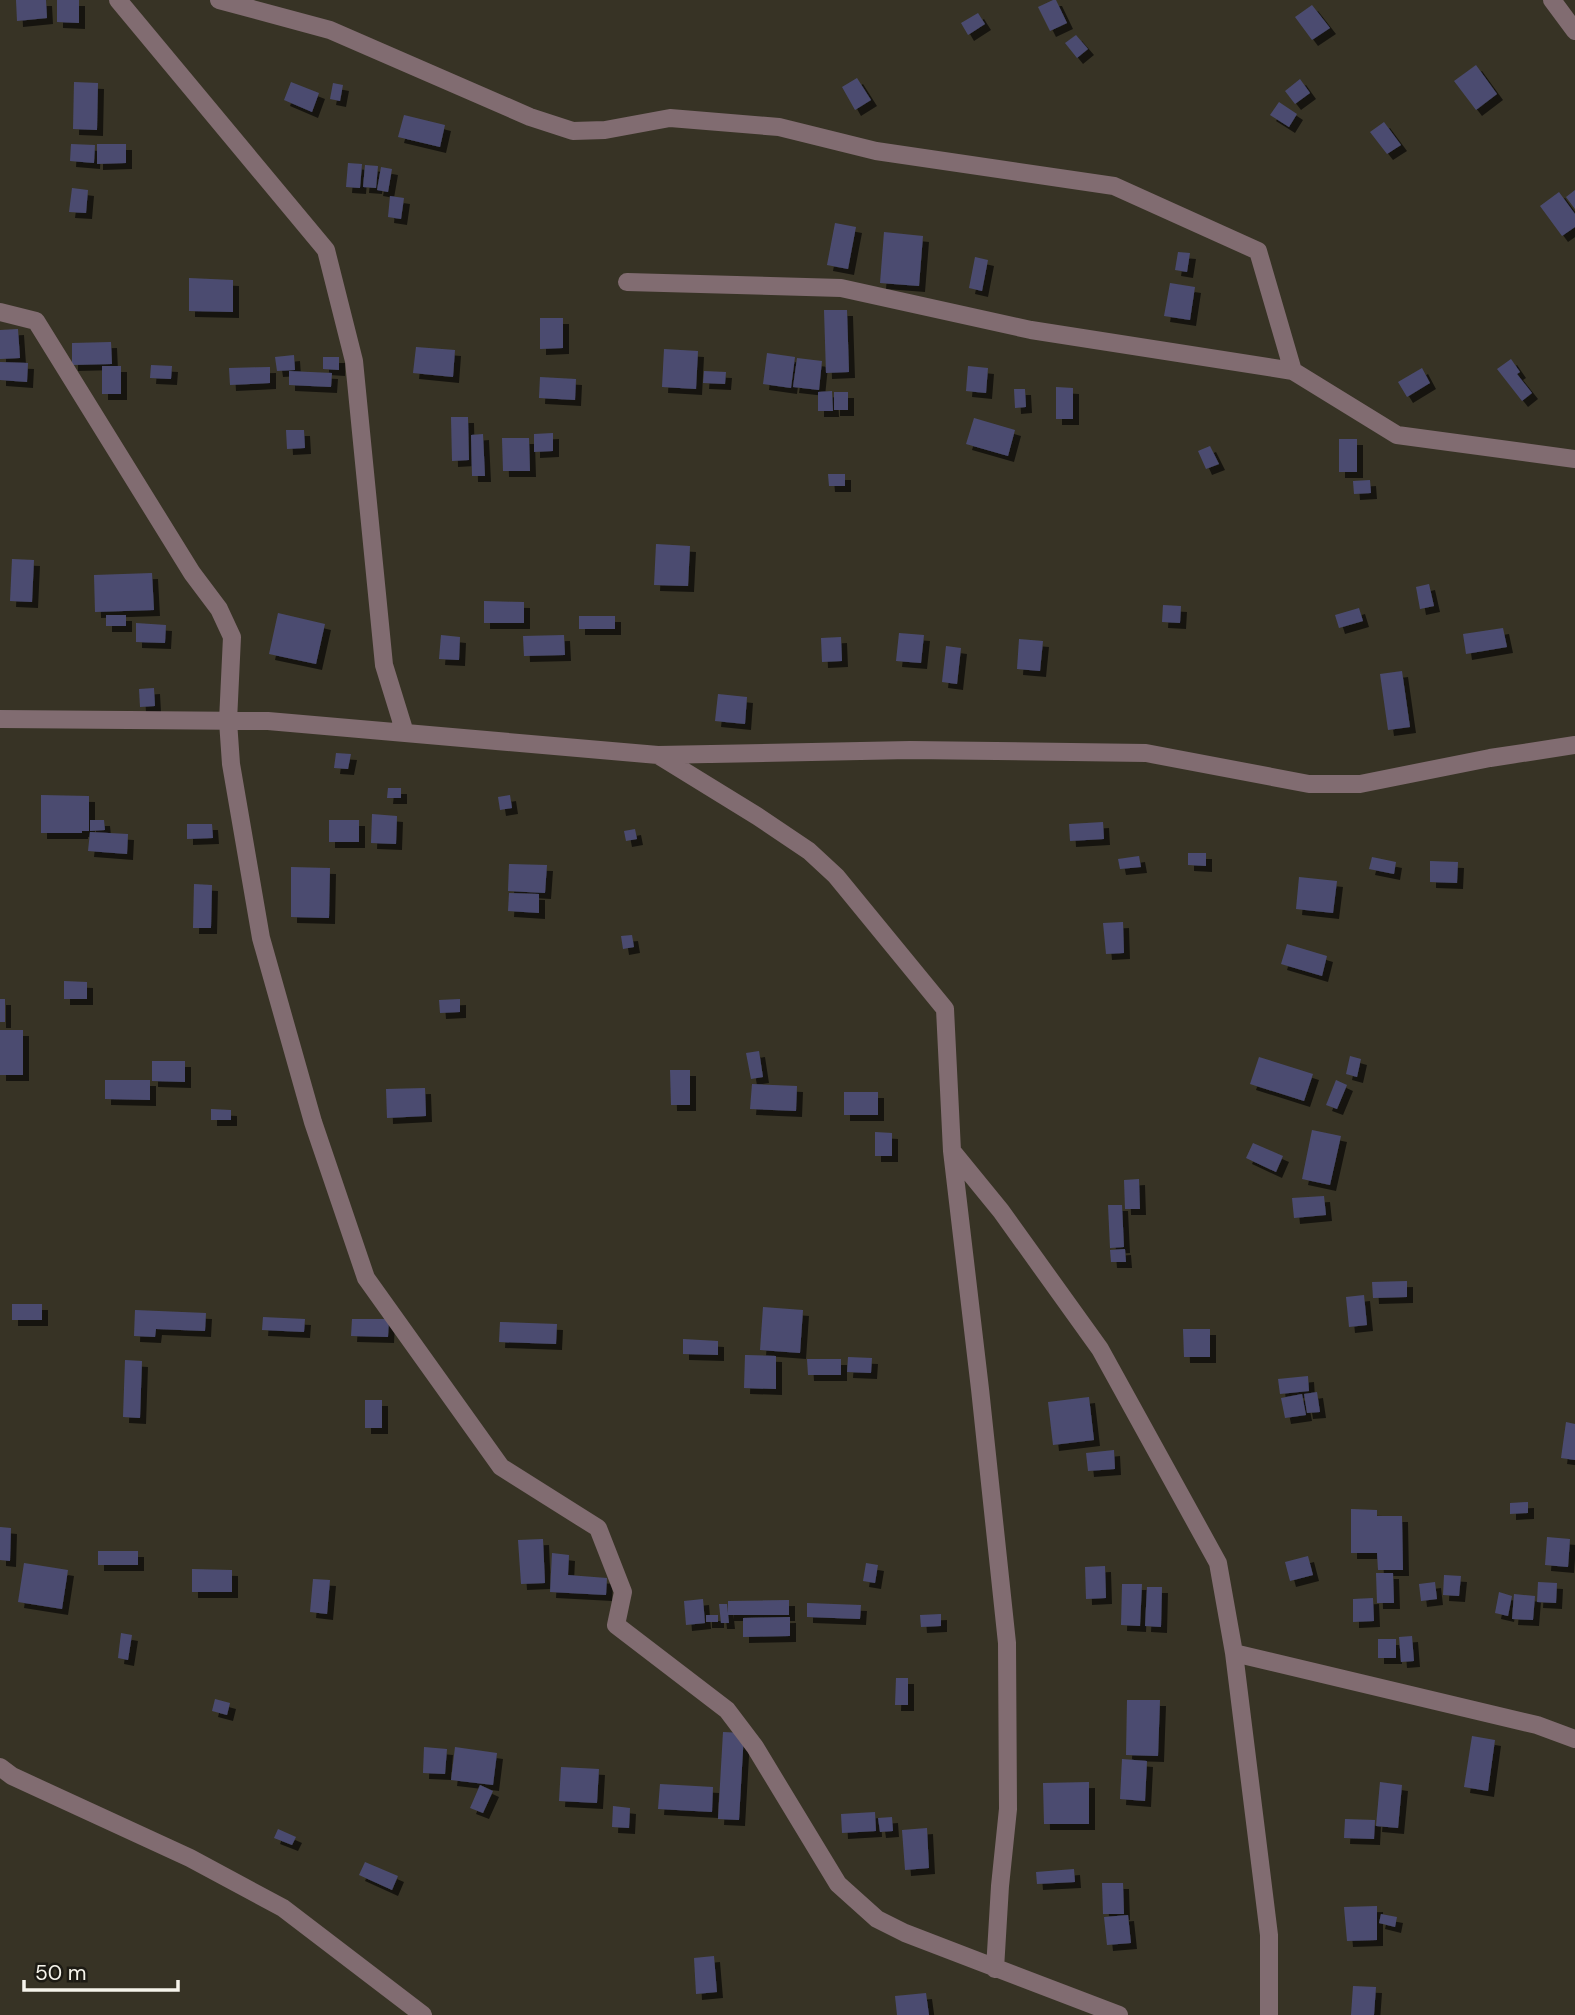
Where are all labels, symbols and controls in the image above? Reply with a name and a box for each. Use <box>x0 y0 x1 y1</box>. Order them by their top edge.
scale bar <box>24 1948 178 1992</box>
text: 50 m <box>35 1959 86 1987</box>

